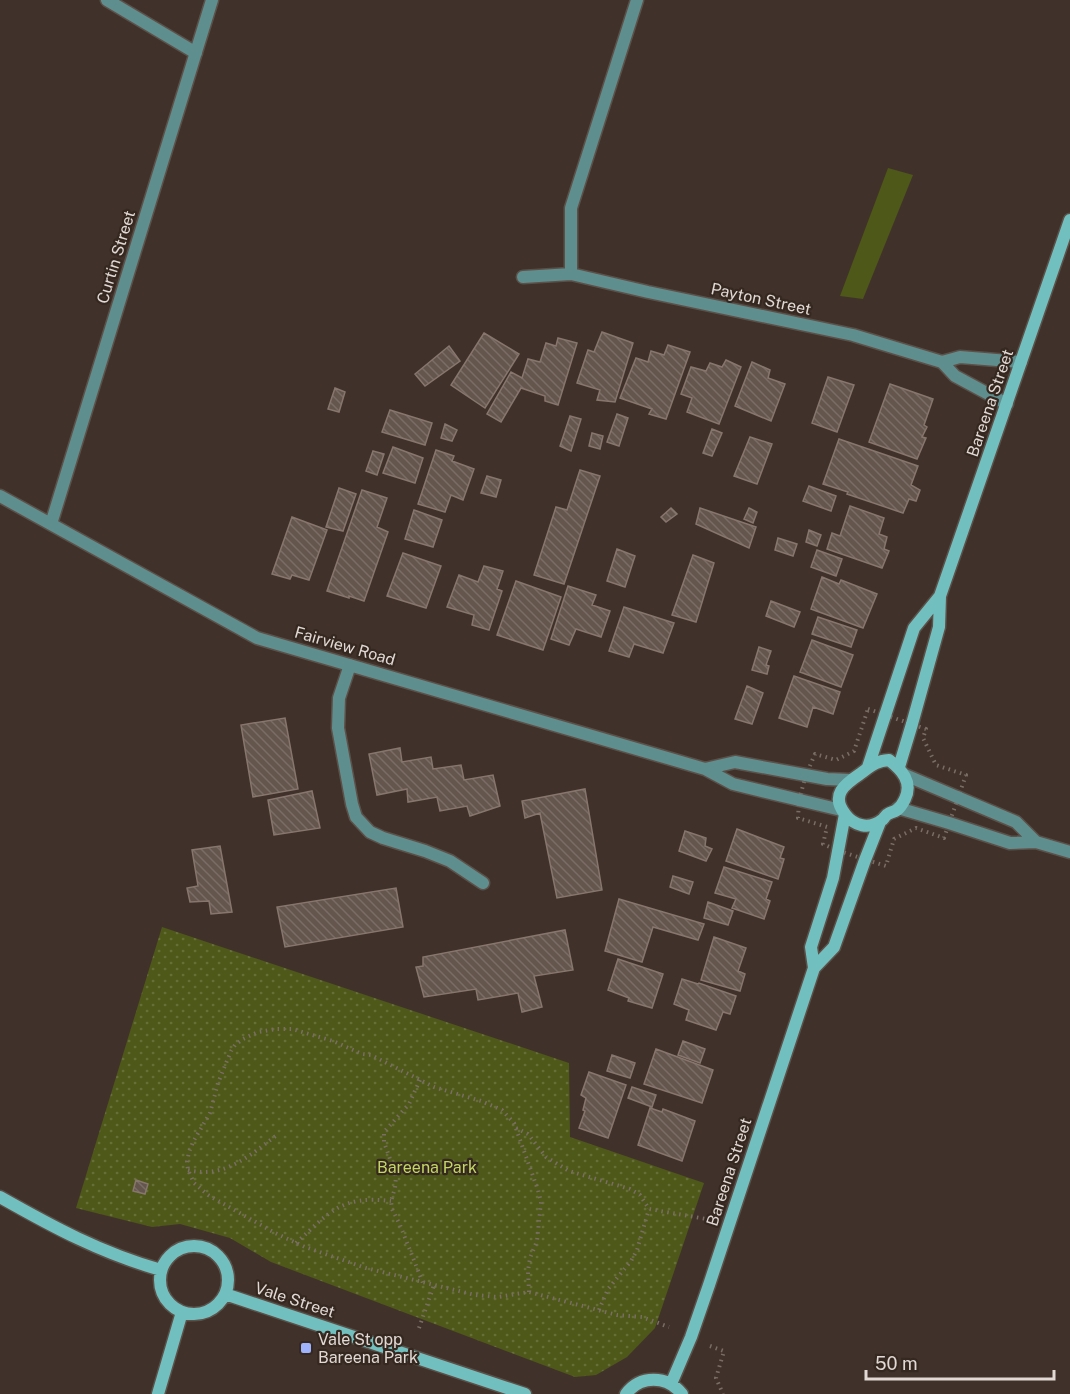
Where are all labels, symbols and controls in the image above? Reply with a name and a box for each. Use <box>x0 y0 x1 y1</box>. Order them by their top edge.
street label: Curtin Street <box>93 208 139 306</box>
street label: Payton Street <box>709 279 813 319</box>
street label: Bareena Street <box>963 347 1017 459</box>
street label: Fairview Road <box>292 623 398 669</box>
street label: Bareena Street <box>703 1116 755 1228</box>
park label: Bareena Park <box>377 1158 477 1177</box>
street label: Vale Street <box>253 1278 337 1322</box>
place label: Vale St opp Bareena Park <box>318 1330 418 1367</box>
marker: Vale St opp Bareena Park <box>299 1341 313 1355</box>
scale bar <box>866 1343 1054 1381</box>
text: 50 m <box>875 1353 918 1374</box>

